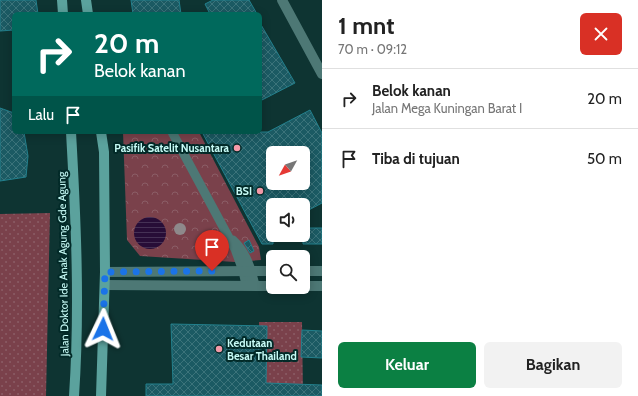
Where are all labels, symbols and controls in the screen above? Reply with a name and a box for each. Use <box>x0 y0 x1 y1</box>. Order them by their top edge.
text: 1 mnt <box>338 11 394 40</box>
button: close <box>580 13 622 55</box>
text: 20 m <box>94 26 159 60</box>
icon: right <box>28 28 80 80</box>
text: 70 m · 09:12 <box>338 41 407 57</box>
text: Belok kanan <box>94 60 186 82</box>
text: Belok kanan <box>372 82 451 100</box>
icon: right <box>338 88 360 110</box>
text: 20 m <box>587 90 622 108</box>
text: Jalan Mega Kuningan Barat I <box>372 100 522 116</box>
icon: arrive <box>62 104 84 126</box>
text: Lalu <box>28 106 54 124</box>
place label: Pasifik Satelit Nusantara <box>114 141 230 155</box>
marker: Pasifik Satelit Nusantara <box>232 143 242 153</box>
north arrow <box>266 146 310 190</box>
map controls <box>266 146 310 294</box>
icon: arrive <box>338 148 360 170</box>
text: Tiba di tujuan <box>372 150 460 168</box>
text: 50 m <box>587 150 622 168</box>
street label: Jalan Doktor Ide Anak Agung Gde Agung <box>54 171 72 357</box>
place label: BSI <box>236 184 252 198</box>
marker: BSI <box>255 186 265 196</box>
button: sound <box>266 198 310 242</box>
pin <box>195 230 229 271</box>
icon: arrive <box>201 236 223 258</box>
button: search <box>266 250 310 294</box>
position arrow <box>82 308 124 350</box>
place label: Kedutaan Besar Thailand <box>227 336 297 363</box>
button: Keluar <box>338 342 476 388</box>
button: Bagikan <box>484 342 622 388</box>
marker: Kedutaan Besar Thailand <box>214 344 224 354</box>

